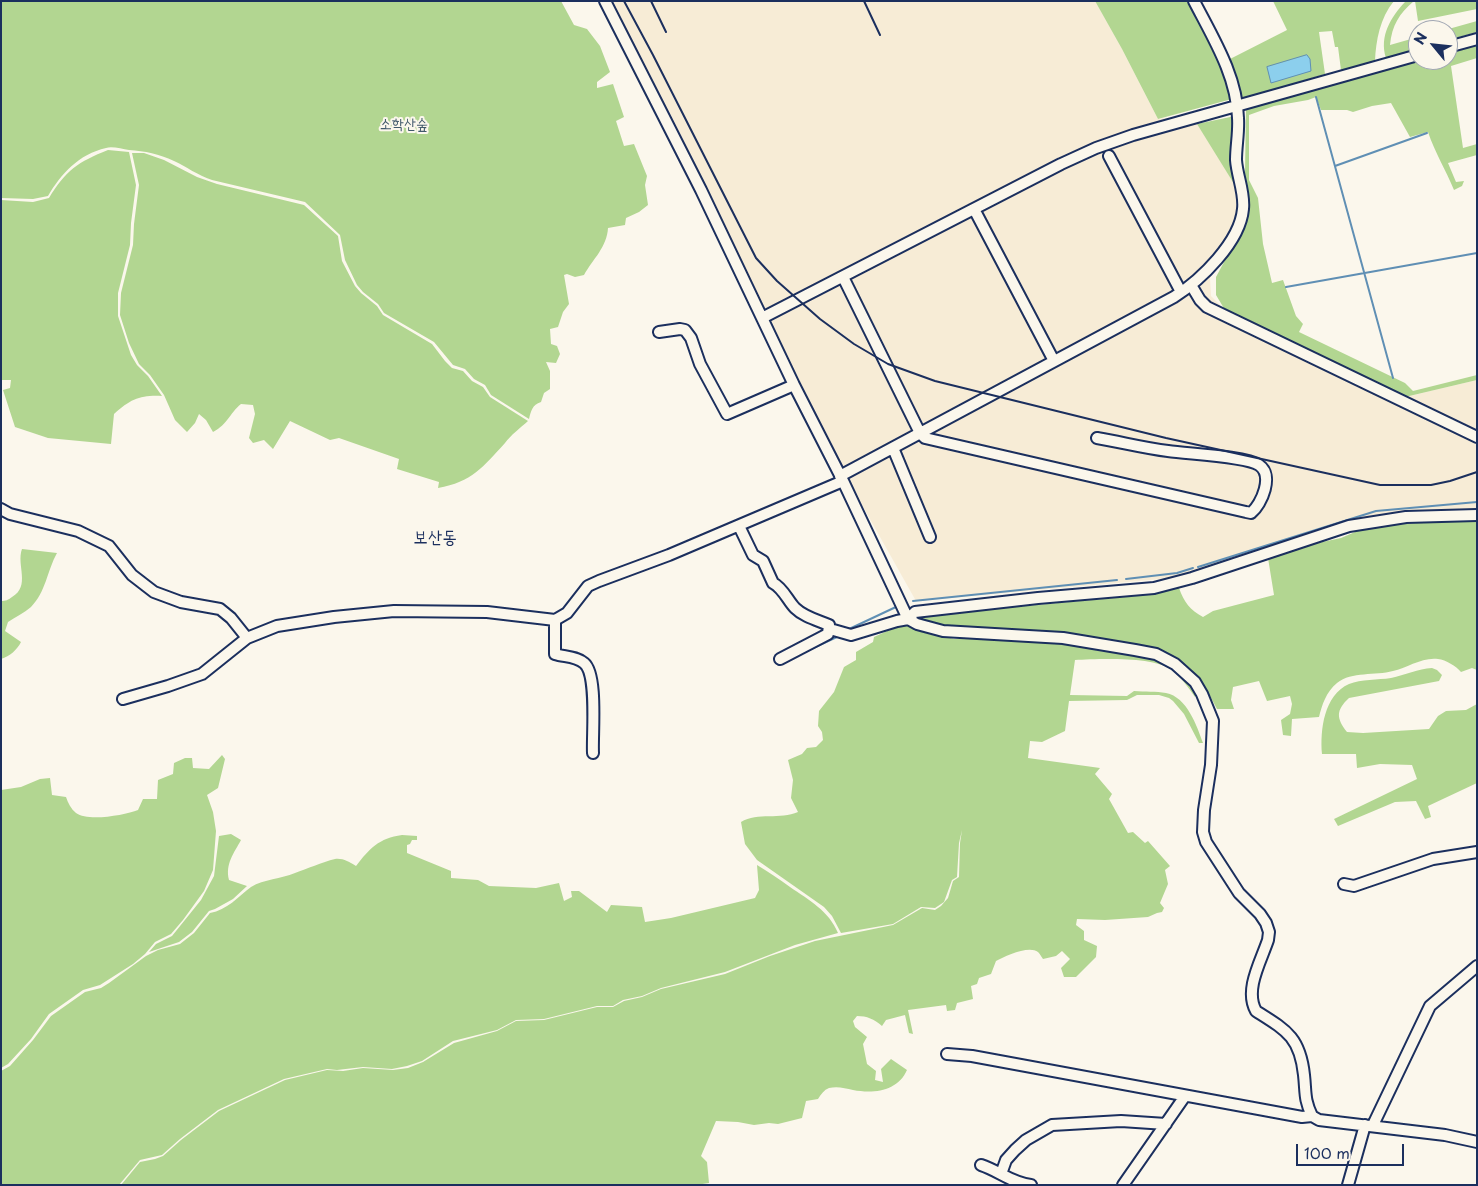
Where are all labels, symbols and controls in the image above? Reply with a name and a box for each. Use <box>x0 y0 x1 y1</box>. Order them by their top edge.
north arrow <box>1408 20 1458 70</box>
text: N <box>1408 28 1432 48</box>
park label: 소학산숲 <box>380 116 428 134</box>
district label: 보산동 <box>413 527 457 549</box>
scale bar <box>1298 1134 1406 1166</box>
text: 100 m <box>1304 1141 1350 1164</box>

